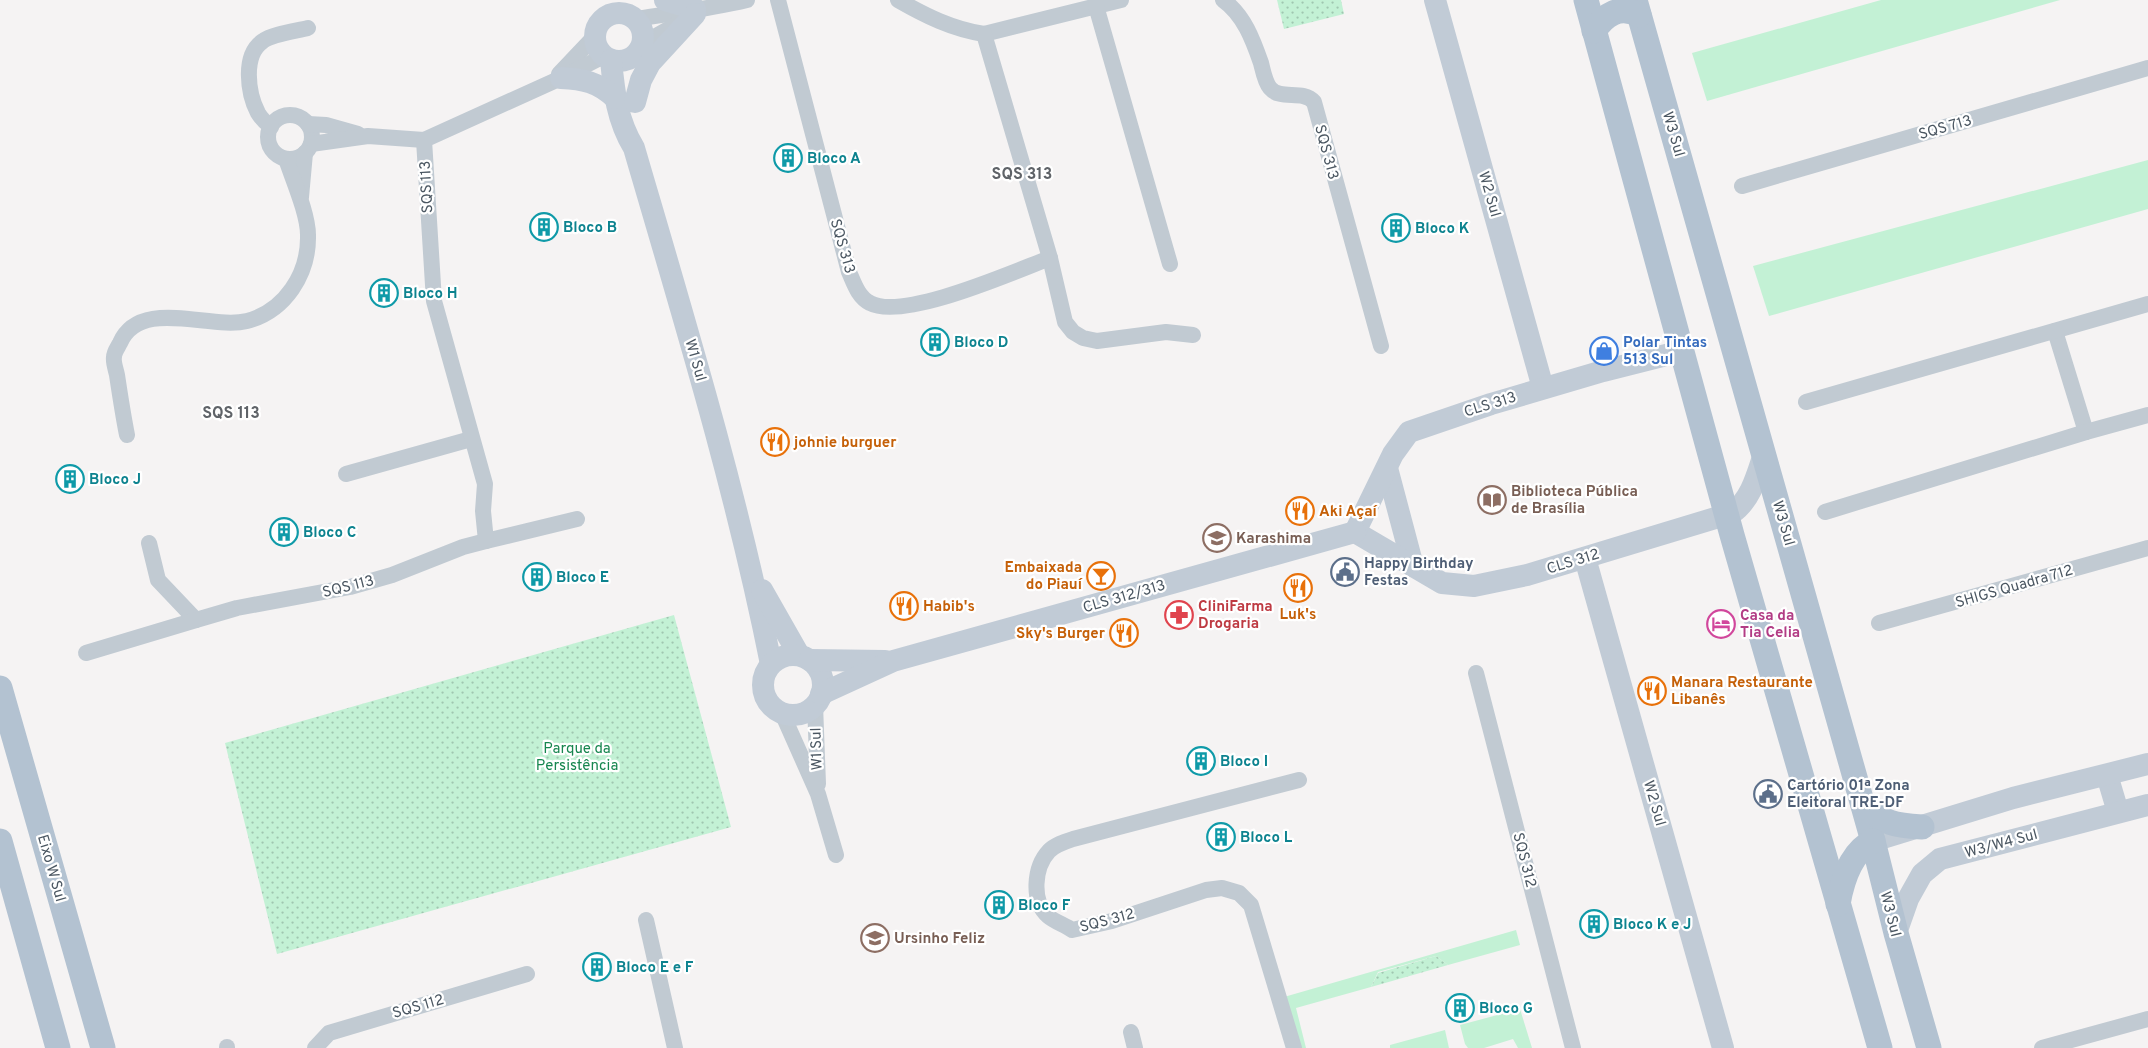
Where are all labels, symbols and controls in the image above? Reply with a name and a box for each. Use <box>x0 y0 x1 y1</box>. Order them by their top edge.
street label: W3 Sul <box>1657 110 1688 159</box>
street label: SQS 713 <box>1917 112 1974 145</box>
street label: SQS 313 <box>1309 123 1342 182</box>
building icon: Bloco A <box>773 143 803 173</box>
place label: Bloco A <box>807 150 861 169</box>
street label: SQS 113 <box>417 160 438 214</box>
district label: SQS 313 <box>992 165 1052 185</box>
street label: W2 Sul <box>1473 169 1504 219</box>
building icon: Bloco B <box>529 212 559 242</box>
building icon: Bloco K <box>1381 213 1411 243</box>
street label: SQS 313 <box>825 217 858 276</box>
place label: Bloco B <box>563 219 617 238</box>
place label: Bloco K <box>1415 220 1470 239</box>
building icon: Bloco H <box>369 278 399 308</box>
place label: Bloco H <box>403 285 457 304</box>
building icon: Bloco D <box>920 327 950 357</box>
place label: Bloco D <box>954 334 1008 353</box>
place label: Polar Tintas 513 Sul <box>1623 334 1707 370</box>
shop icon: Polar Tintas 513 Sul <box>1589 336 1619 366</box>
street label: W1 Sul <box>679 337 710 384</box>
street label: CLS 313 <box>1462 388 1519 422</box>
district label: SQS 113 <box>202 404 260 424</box>
restaurant icon: johnie burguer <box>760 427 790 457</box>
place label: johnie burguer <box>793 434 897 453</box>
building icon: Bloco J <box>55 464 85 494</box>
place label: Bloco J <box>89 471 141 490</box>
place label: Biblioteca Pública de Brasília <box>1511 483 1638 519</box>
library icon: Biblioteca Pública de Brasília <box>1477 485 1507 515</box>
restaurant icon: Aki Açaí <box>1285 496 1315 526</box>
street label: W3 Sul <box>1767 499 1798 548</box>
place label: Aki Açaí <box>1319 503 1379 522</box>
building icon: Bloco C <box>269 517 299 547</box>
school or university icon: Karashima <box>1202 523 1232 553</box>
place label: Bloco C <box>303 524 356 543</box>
place label: Karashima <box>1236 530 1311 549</box>
street label: CLS 312 <box>1545 545 1602 579</box>
place label: Happy Birthday Festas <box>1364 555 1474 591</box>
public building icon: Happy Birthday Festas <box>1330 557 1360 587</box>
place label: Embaixada do Piauí <box>1004 559 1084 595</box>
bar icon: Embaixada do Piauí <box>1086 561 1116 591</box>
building icon: Bloco E <box>522 562 552 592</box>
street label: SHIGS Quadra 712 <box>1953 562 2075 613</box>
place label: Bloco E <box>556 569 609 588</box>
street label: SQS 113 <box>321 572 376 603</box>
restaurant icon: Luk's <box>1283 573 1313 603</box>
street label: CLS 312/313 <box>1081 577 1168 618</box>
restaurant icon: Habib's <box>889 591 919 621</box>
place label: Habib's <box>923 598 975 617</box>
place label: CliniFarma Drogaria <box>1198 598 1273 634</box>
pharmacy icon: CliniFarma Drogaria <box>1164 600 1194 630</box>
place label: Luk's <box>1280 606 1316 625</box>
place label: Casa da Tia Celia <box>1740 607 1800 643</box>
hotel icon: Casa da Tia Celia <box>1706 609 1736 639</box>
restaurant icon: Sky's Burger <box>1109 618 1139 648</box>
place label: Sky's Burger <box>1016 625 1106 644</box>
place label: Manara Restaurante Libanês <box>1671 674 1813 710</box>
restaurant icon: Manara Restaurante Libanês <box>1637 676 1667 706</box>
street label: W1 Sul <box>807 727 828 771</box>
park label: Parque da Persistência <box>536 740 618 776</box>
building icon: Bloco I <box>1186 746 1216 776</box>
place label: Bloco I <box>1220 753 1268 772</box>
place label: Cartório 01ª Zona Eleitoral TRE-DF <box>1787 777 1910 813</box>
street label: W2 Sul <box>1638 778 1669 828</box>
public building icon: Cartório 01ª Zona Eleitoral TRE-DF <box>1753 779 1783 809</box>
building icon: Bloco L <box>1206 822 1236 852</box>
street label: W3/W4 Sul <box>1963 826 2040 863</box>
place label: Bloco L <box>1240 829 1293 848</box>
street label: SQS 312 <box>1508 831 1540 890</box>
street label: Eixo W Sul <box>32 833 69 904</box>
building icon: Bloco F <box>984 890 1014 920</box>
street label: W3 Sul <box>1875 890 1904 939</box>
place label: Bloco F <box>1018 897 1071 916</box>
street label: SQS 312 <box>1078 905 1137 938</box>
building icon: Bloco K e J <box>1579 909 1609 939</box>
place label: Bloco K e J <box>1613 916 1691 935</box>
school or university icon: Ursinho Feliz <box>860 923 890 953</box>
place label: Ursinho Feliz <box>894 930 985 949</box>
building icon: Bloco E e F <box>582 952 612 982</box>
place label: Bloco E e F <box>616 959 694 978</box>
street label: SQS 112 <box>390 991 446 1024</box>
building icon: Bloco G <box>1445 993 1475 1023</box>
place label: Bloco G <box>1479 1000 1533 1019</box>

